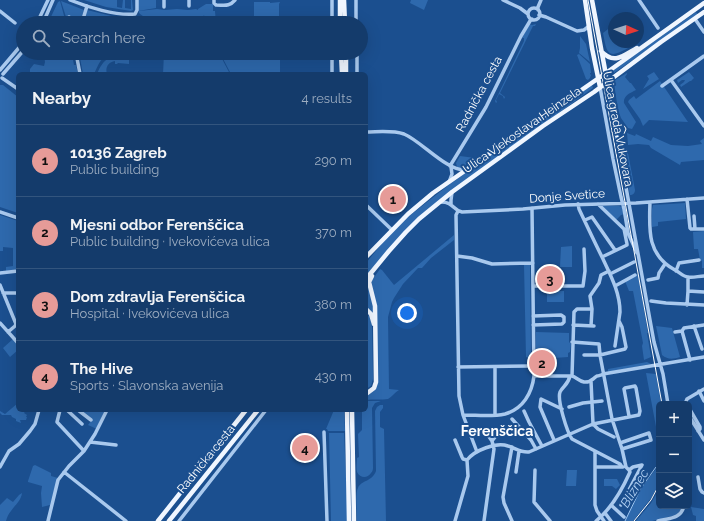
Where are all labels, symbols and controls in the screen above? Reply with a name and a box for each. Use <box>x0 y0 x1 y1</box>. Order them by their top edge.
north arrow <box>608 12 644 48</box>
search box <box>16 16 368 60</box>
icon: search <box>30 27 52 49</box>
text: Search here <box>62 29 145 47</box>
street label: Radnička cesta <box>453 54 505 134</box>
street label: Ulica grada Vukovara <box>600 70 636 188</box>
street label: Ulica Vjekoslava Heinzela <box>460 84 584 176</box>
text: Nearby <box>32 88 91 108</box>
text: 4 results <box>301 91 352 106</box>
text: 10136 Zagreb <box>70 144 167 162</box>
text: 1 <box>42 153 48 168</box>
text: 290 m <box>314 153 352 168</box>
text: Public building <box>70 162 159 177</box>
pin: 1 <box>380 184 406 214</box>
street label: Donje Svetice <box>529 186 605 206</box>
text: Mjesni odbor Ferenščica <box>70 216 244 234</box>
text: 2 <box>41 225 49 240</box>
text: 370 m <box>315 225 352 240</box>
text: Public building · Ivekovićeva ulica <box>70 234 270 249</box>
pin: 3 <box>537 264 563 294</box>
text: Dom zdravlja Ferenščica <box>70 288 245 306</box>
text: 3 <box>41 297 49 312</box>
text: 380 m <box>314 297 352 312</box>
your location <box>397 303 417 323</box>
text: Hospital · Ivekovićeva ulica <box>70 306 229 321</box>
pin: 2 <box>529 348 555 378</box>
text: The Hive <box>70 360 133 378</box>
text: 4 <box>41 369 49 384</box>
text: 430 m <box>315 369 352 384</box>
text: Sports · Slavonska avenija <box>70 378 223 393</box>
map controls <box>656 401 692 509</box>
button: + <box>656 401 692 437</box>
street label: Radnička cesta <box>174 422 238 496</box>
district label: Ferenščica <box>461 423 533 439</box>
pin: 4 <box>292 433 318 463</box>
button: − <box>656 437 692 473</box>
water label: Bliznec <box>617 466 652 510</box>
button: layers <box>656 473 692 509</box>

